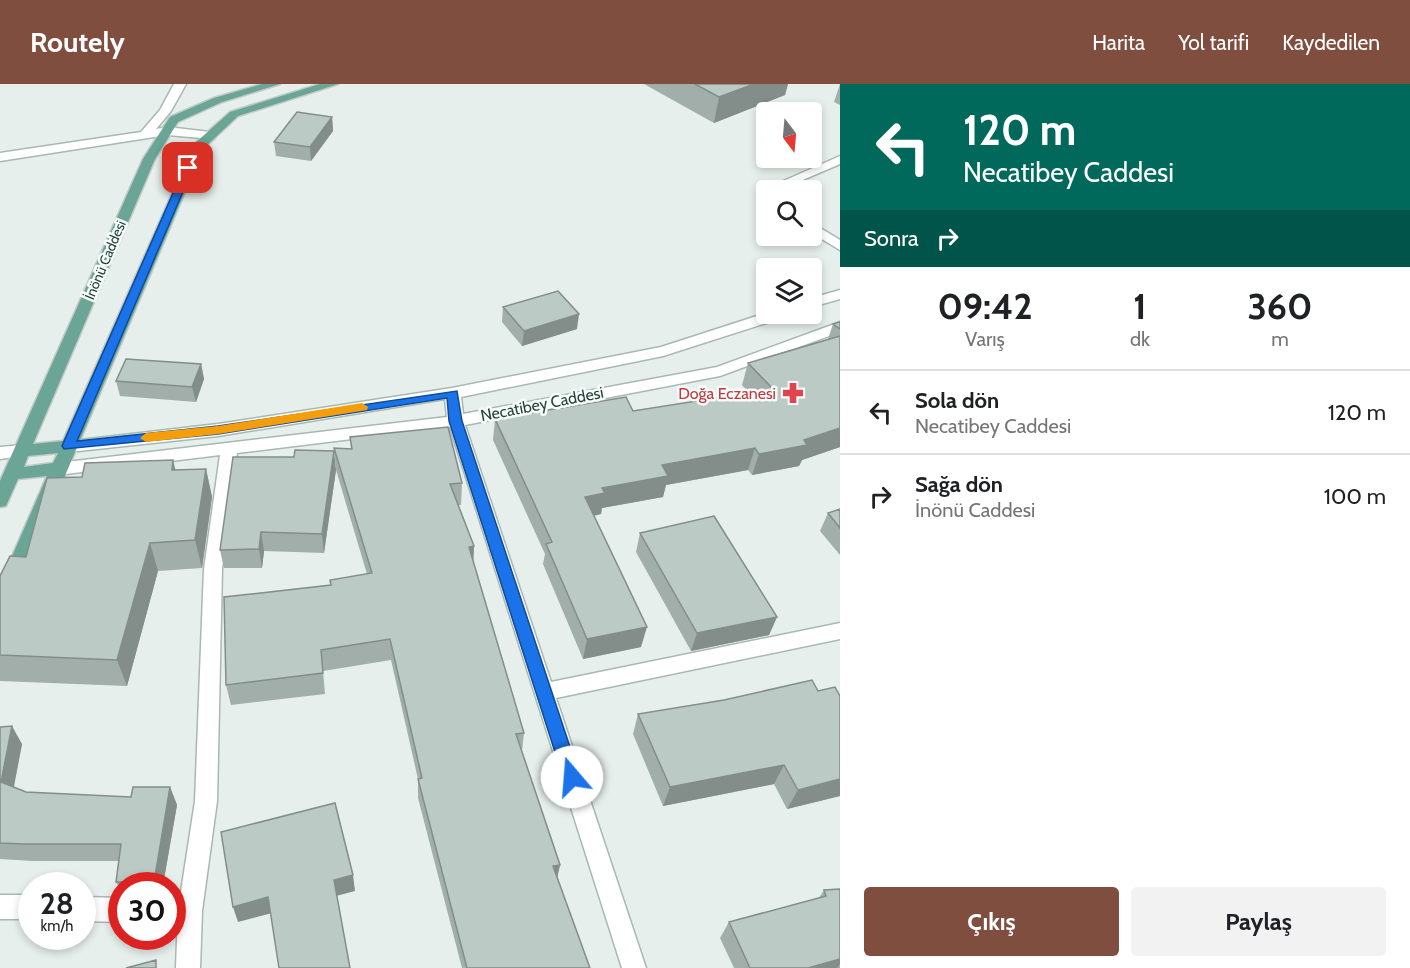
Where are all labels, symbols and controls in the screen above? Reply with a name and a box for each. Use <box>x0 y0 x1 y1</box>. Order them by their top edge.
text: Routely <box>30 25 125 59</box>
text: Harita <box>1092 30 1145 55</box>
text: Yol tarifi <box>1178 30 1249 55</box>
text: Kaydedilen <box>1282 30 1380 55</box>
north arrow <box>756 102 822 168</box>
map controls <box>756 102 822 324</box>
text: 120 m <box>963 104 1076 156</box>
icon: left <box>864 108 942 186</box>
pin <box>162 142 213 193</box>
icon: arrive <box>171 151 204 184</box>
text: Necatibey Caddesi <box>963 156 1174 189</box>
button: search <box>756 180 822 246</box>
street label: İnönü Caddesi <box>80 218 130 302</box>
icon: right <box>931 222 964 255</box>
text: Sonra <box>864 225 919 252</box>
button: layers <box>756 258 822 324</box>
text: 09:42 <box>937 284 1033 328</box>
text: 1 <box>1133 284 1147 328</box>
text: 360 <box>1247 284 1313 328</box>
text: Varış <box>965 327 1005 351</box>
text: dk <box>1130 327 1150 351</box>
text: m <box>1271 327 1289 351</box>
pharmacy icon: Doğa Eczanesi <box>781 381 805 405</box>
street label: Necatibey Caddesi <box>479 383 605 425</box>
place label: Doğa Eczanesi <box>678 384 776 403</box>
text: Sola dön <box>915 387 999 414</box>
icon: left <box>864 396 897 429</box>
text: 120 m <box>1328 399 1386 426</box>
text: Necatibey Caddesi <box>915 414 1071 438</box>
text: Sağa dön <box>915 471 1003 498</box>
icon: right <box>864 480 897 513</box>
text: 100 m <box>1324 483 1386 510</box>
text: İnönü Caddesi <box>915 498 1035 522</box>
position arrow <box>540 745 604 809</box>
speed limit sign: 30 <box>108 872 186 950</box>
text: 28 <box>40 885 74 922</box>
button: Çıkış <box>864 887 1119 956</box>
button: Paylaş <box>1131 887 1386 956</box>
text: km/h <box>41 917 73 935</box>

